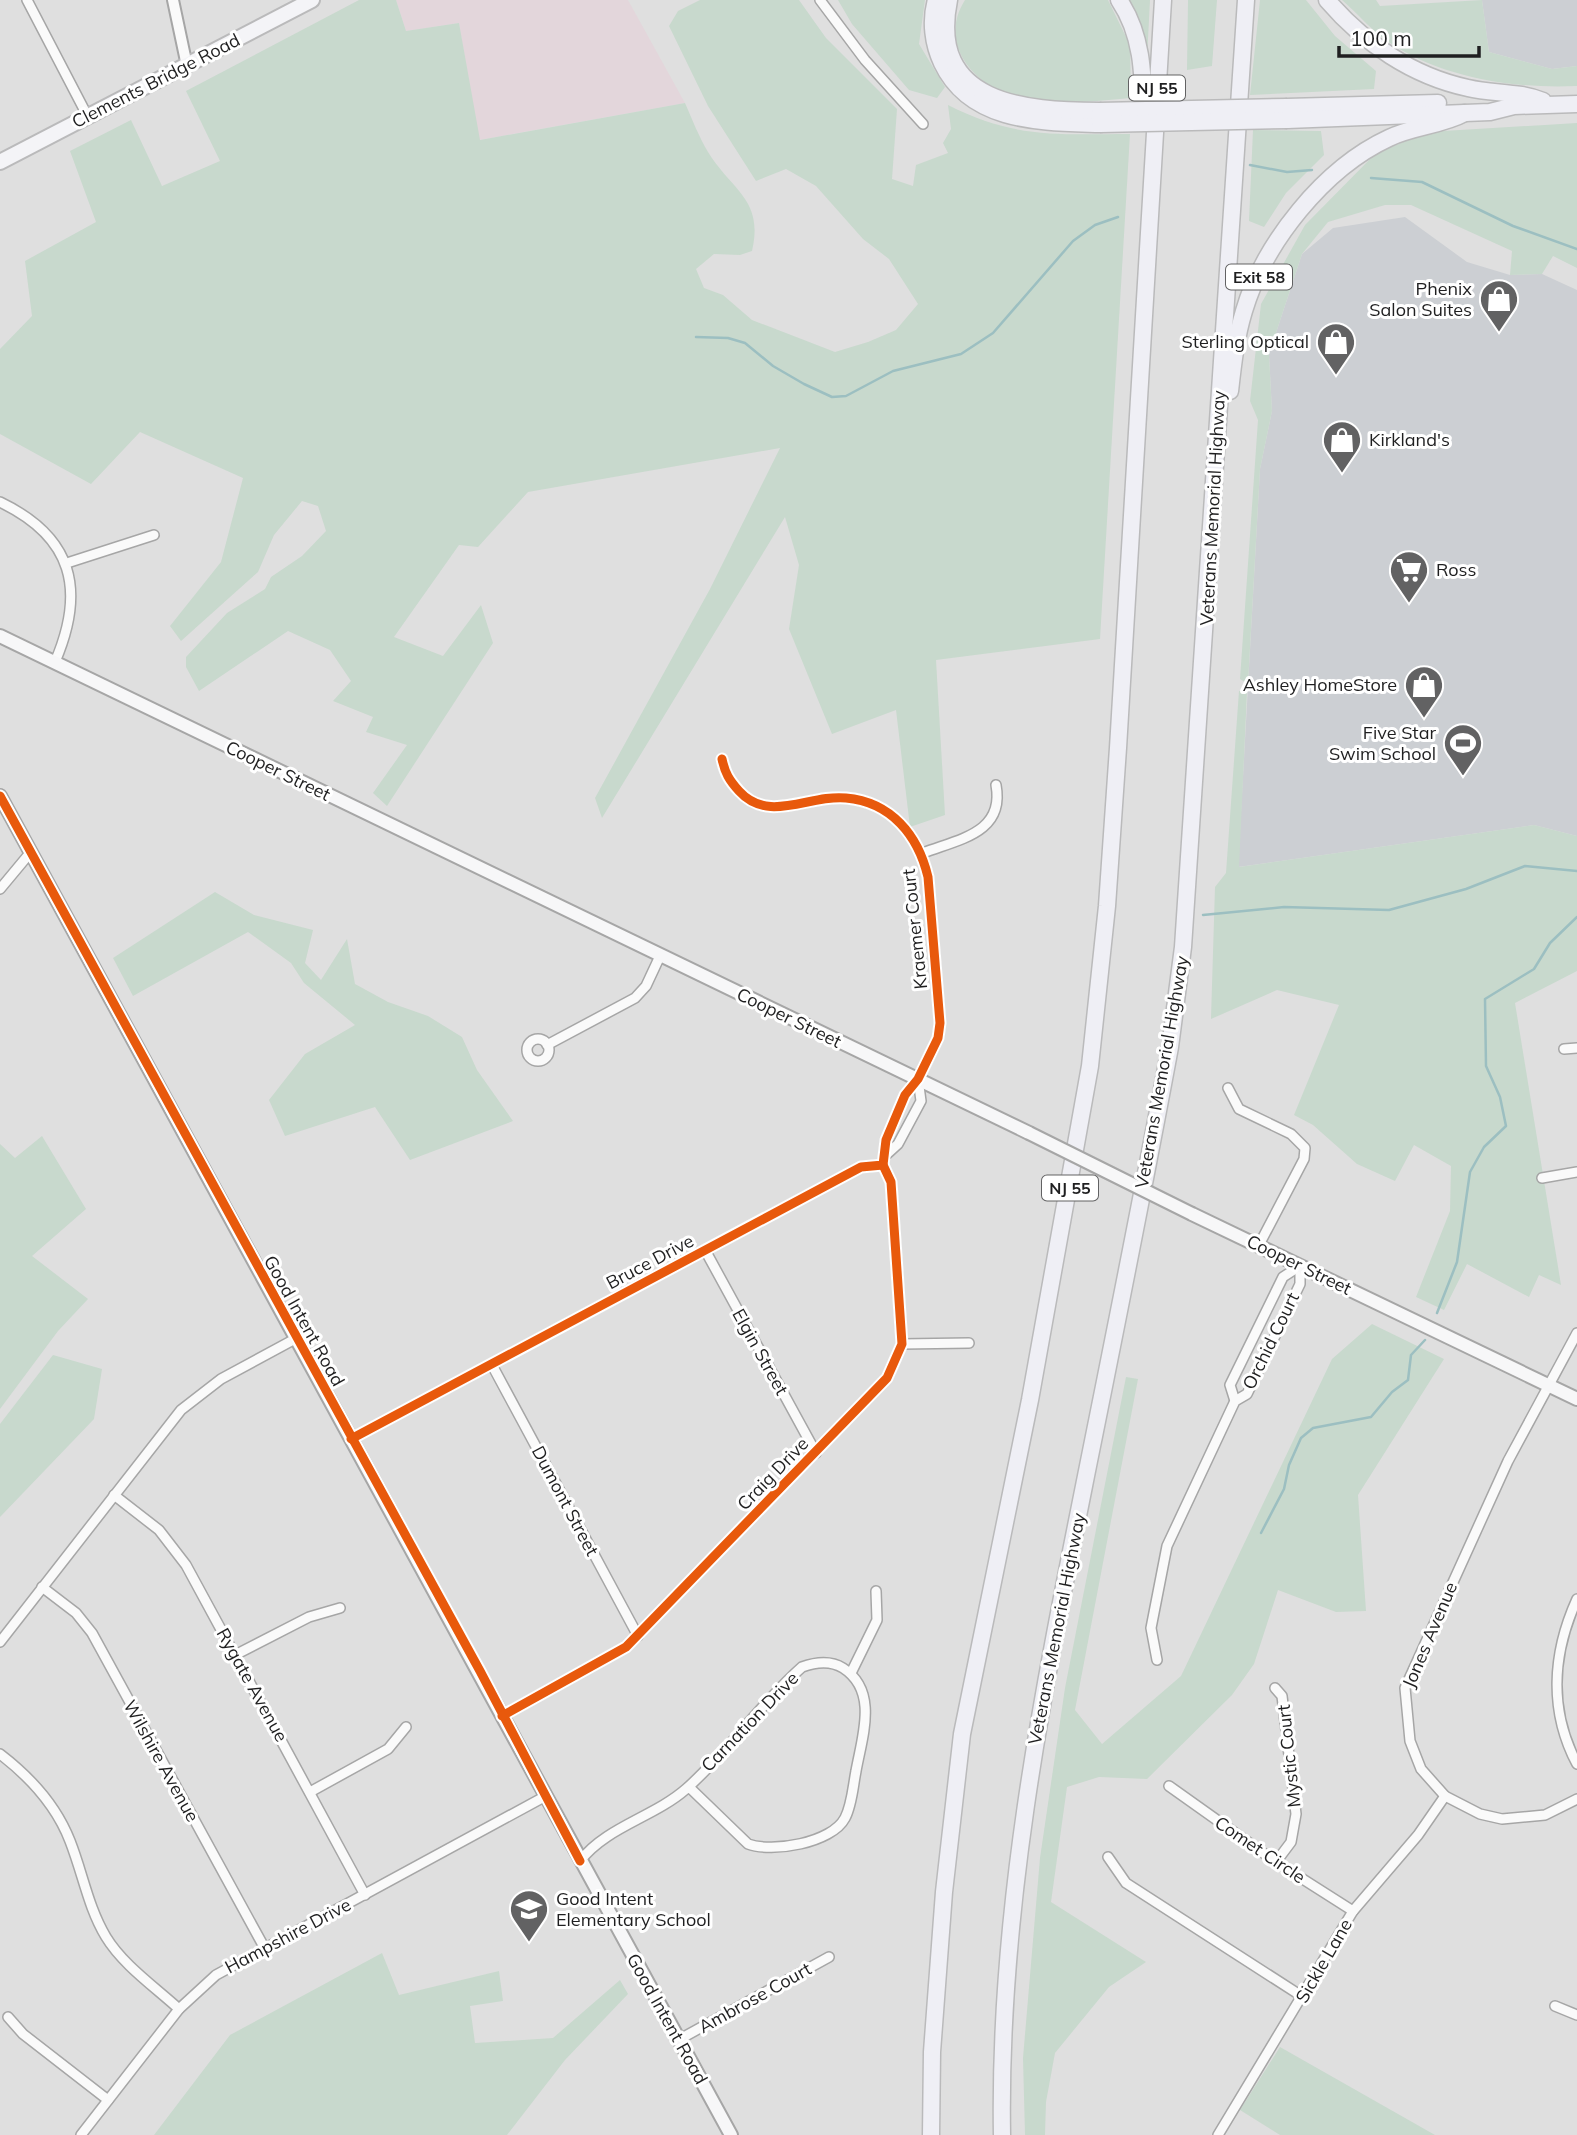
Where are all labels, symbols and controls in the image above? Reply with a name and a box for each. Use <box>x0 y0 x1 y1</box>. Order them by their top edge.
scale bar <box>1339 14 1479 58</box>
text: 100 m <box>1350 25 1412 51</box>
street label: Clements Bridge Road <box>68 28 244 133</box>
road number: NJ 55 <box>1129 76 1185 100</box>
road number: Exit 58 <box>1226 264 1292 290</box>
place label: Phenix Salon Suites <box>1369 277 1472 321</box>
shop icon: Phenix Salon Suites <box>1478 278 1520 333</box>
shop icon: Sterling Optical <box>1315 321 1357 376</box>
place label: Sterling Optical <box>1182 330 1309 353</box>
street label: Veterans Memorial Highway <box>1195 389 1230 626</box>
shop icon: Kirkland's <box>1321 419 1363 474</box>
place label: Kirkland's <box>1369 428 1450 451</box>
supermarket icon: Ross <box>1388 549 1430 604</box>
place label: Ross <box>1436 558 1476 581</box>
shop icon: Ashley HomeStore <box>1403 664 1445 719</box>
place label: Ashley HomeStore <box>1243 673 1397 696</box>
place label: Five Star Swim School <box>1329 721 1436 765</box>
sports icon: Five Star Swim School <box>1442 722 1484 777</box>
street label: Cooper Street <box>222 735 334 806</box>
street label: Kraemer Court <box>897 868 932 990</box>
street label: Veterans Memorial Highway <box>1130 953 1193 1190</box>
street label: Cooper Street <box>733 982 845 1053</box>
road number: NJ 55 <box>1042 1176 1098 1200</box>
street label: Bruce Drive <box>602 1229 697 1294</box>
street label: Cooper Street <box>1243 1229 1355 1300</box>
street label: Good Intent Road <box>259 1251 350 1390</box>
street label: Orchid Court <box>1237 1288 1304 1393</box>
street label: Elgin Street <box>727 1305 794 1399</box>
street label: Craig Drive <box>732 1432 813 1515</box>
street label: Dumont Street <box>527 1442 604 1560</box>
street label: Veterans Memorial Highway <box>1023 1511 1090 1747</box>
street label: Jones Avenue <box>1397 1578 1462 1691</box>
street label: Rygate Avenue <box>212 1624 293 1746</box>
street label: Carnation Drive <box>696 1667 803 1777</box>
street label: Wilshire Avenue <box>118 1696 204 1826</box>
street label: Mystic Court <box>1272 1703 1305 1809</box>
street label: Comet Circle <box>1211 1811 1310 1888</box>
place label: Good Intent Elementary School <box>556 1887 711 1931</box>
school or university icon: Good Intent Elementary School <box>508 1888 550 1943</box>
street label: Hampshire Drive <box>221 1893 355 1978</box>
street label: Sickle Lane <box>1290 1915 1357 2007</box>
street label: Good Intent Road <box>622 1949 713 2088</box>
street label: Ambrose Court <box>694 1957 815 2038</box>

